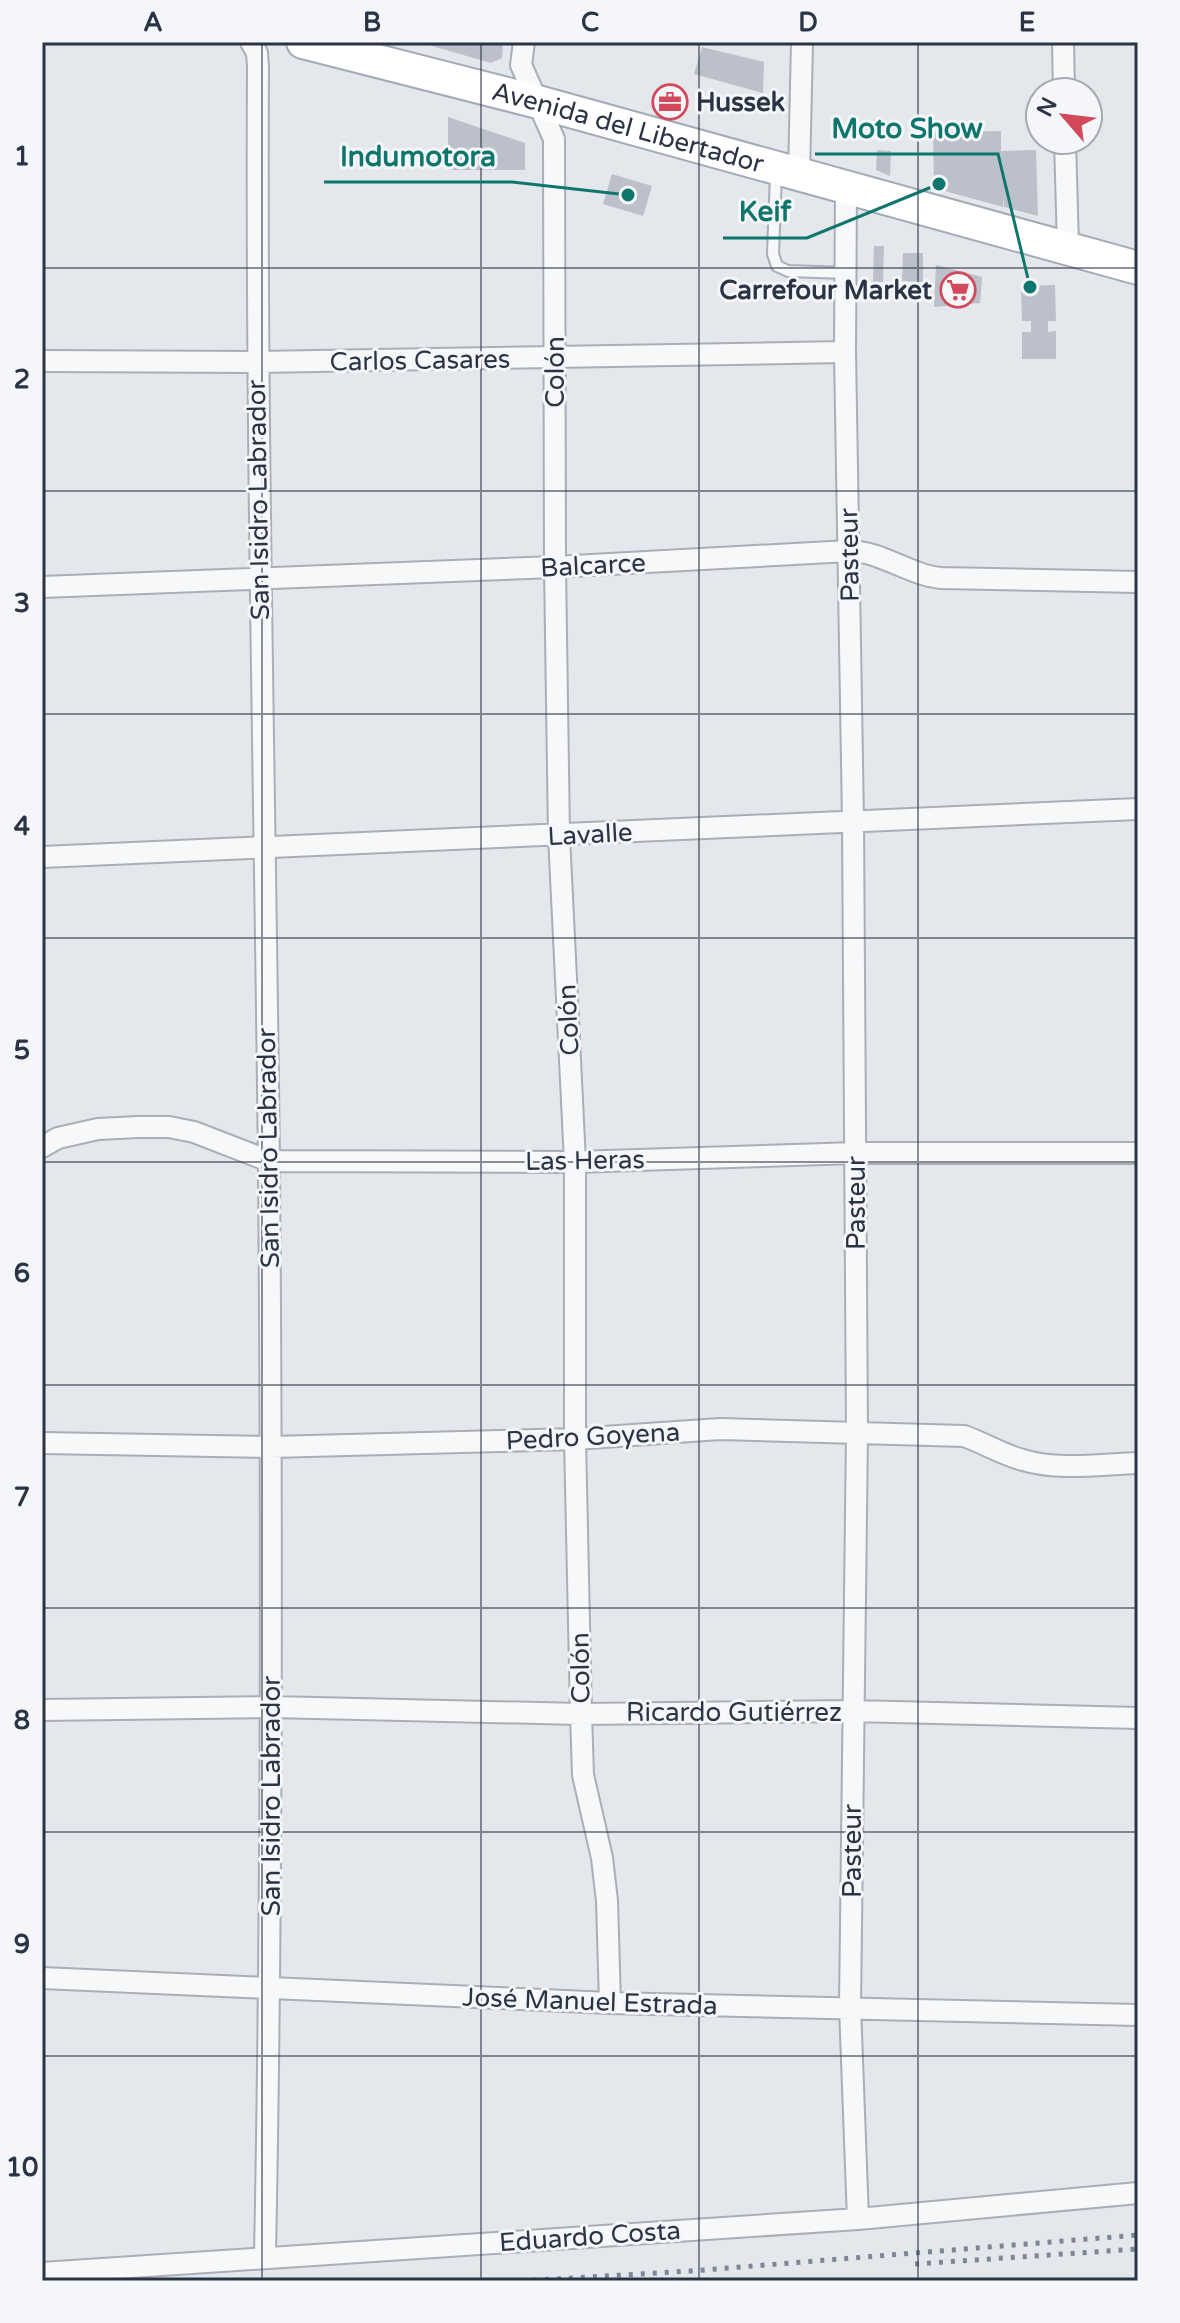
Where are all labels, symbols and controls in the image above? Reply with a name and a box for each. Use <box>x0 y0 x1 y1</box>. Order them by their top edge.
text: A <box>143 7 163 38</box>
text: B <box>363 7 381 38</box>
text: C <box>581 7 599 38</box>
text: D <box>798 7 818 38</box>
text: E <box>1019 7 1035 38</box>
street label: Avenida del Libertador <box>489 76 767 180</box>
north arrow <box>1024 76 1104 156</box>
office icon: Hussek <box>651 83 689 121</box>
place label: Hussek <box>696 87 785 118</box>
text: N <box>1032 93 1063 121</box>
callout: Moto Show <box>815 102 998 154</box>
text: Moto Show <box>831 112 983 146</box>
callout: Indumotora <box>324 130 512 182</box>
text: Indumotora <box>340 140 496 174</box>
text: 1 <box>14 141 30 172</box>
callout: Keif <box>723 186 807 238</box>
text: Keif <box>739 195 792 229</box>
supermarket icon: Carrefour Market <box>939 271 977 309</box>
place label: Carrefour Market <box>719 275 932 306</box>
street label: Colón <box>540 336 571 408</box>
street label: Carlos Casares <box>329 343 511 378</box>
text: 2 <box>14 364 30 395</box>
street label: San Isidro Labrador <box>241 379 276 621</box>
street label: Pasteur <box>833 508 866 602</box>
street label: Balcarce <box>539 547 647 584</box>
text: 3 <box>14 588 30 619</box>
text: 4 <box>14 811 30 842</box>
street label: Lavalle <box>547 817 633 852</box>
street label: Colón <box>551 983 586 1057</box>
street label: San Isidro Labrador <box>251 1027 286 1269</box>
text: 5 <box>14 1035 30 1066</box>
street label: Las Heras <box>525 1144 645 1177</box>
street label: Pasteur <box>841 1156 872 1250</box>
text: 6 <box>14 1258 30 1289</box>
street label: Pedro Goyena <box>505 1416 681 1457</box>
text: 7 <box>14 1482 30 1513</box>
street label: Colón <box>564 1632 597 1704</box>
street label: San Isidro Labrador <box>256 1676 287 1916</box>
street label: Ricardo Gutiérrez <box>626 1697 842 1728</box>
text: 8 <box>14 1705 30 1736</box>
street label: Pasteur <box>837 1804 868 1898</box>
text: 9 <box>14 1929 30 1960</box>
street label: José Manuel Estrada <box>462 1982 718 2021</box>
text: 10 <box>6 2152 38 2183</box>
street label: Eduardo Costa <box>498 2215 682 2258</box>

